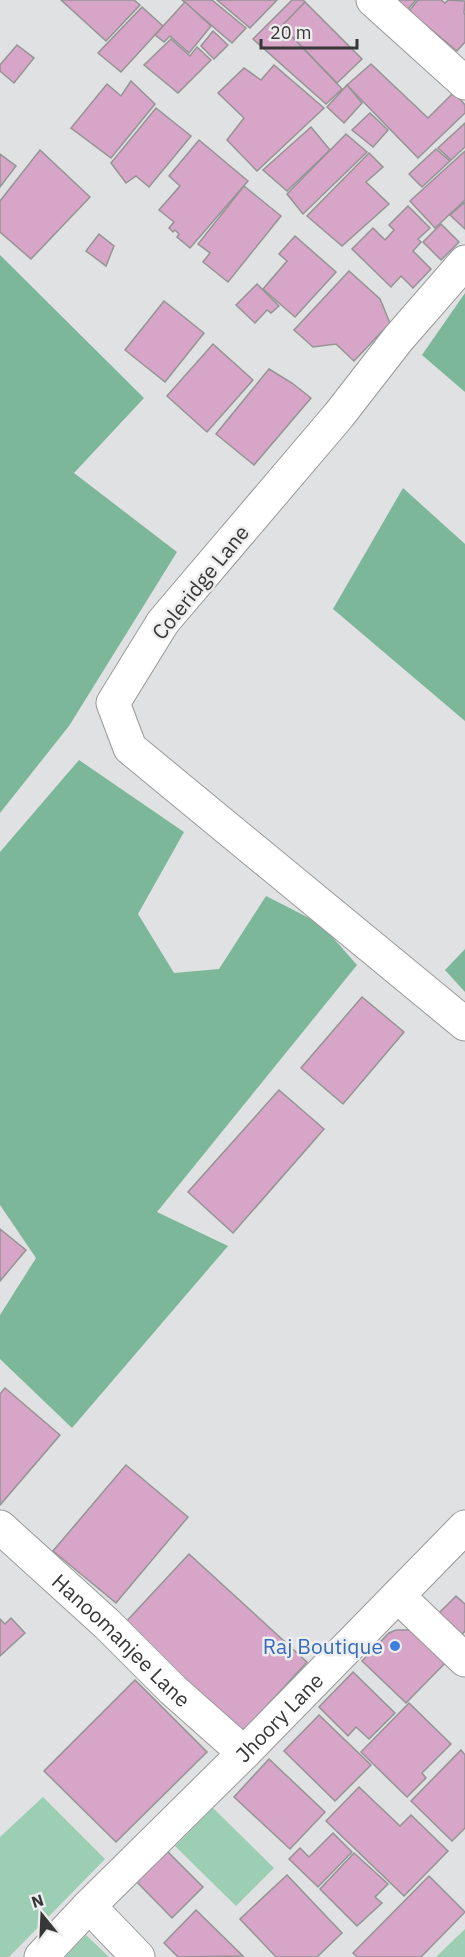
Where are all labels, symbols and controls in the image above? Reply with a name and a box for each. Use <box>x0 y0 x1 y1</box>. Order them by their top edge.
scale bar <box>261 12 357 50</box>
text: 20 m <box>270 21 312 44</box>
street label: Coleridge Lane <box>145 519 255 645</box>
street label: Hanoomanjee Lane <box>46 1567 197 1713</box>
place label: Raj Boutique <box>263 1632 383 1660</box>
marker: Raj Boutique <box>388 1639 402 1653</box>
street label: Jhoory Lane <box>229 1666 329 1768</box>
north arrow <box>12 1885 72 1945</box>
text: N <box>29 1889 46 1912</box>

